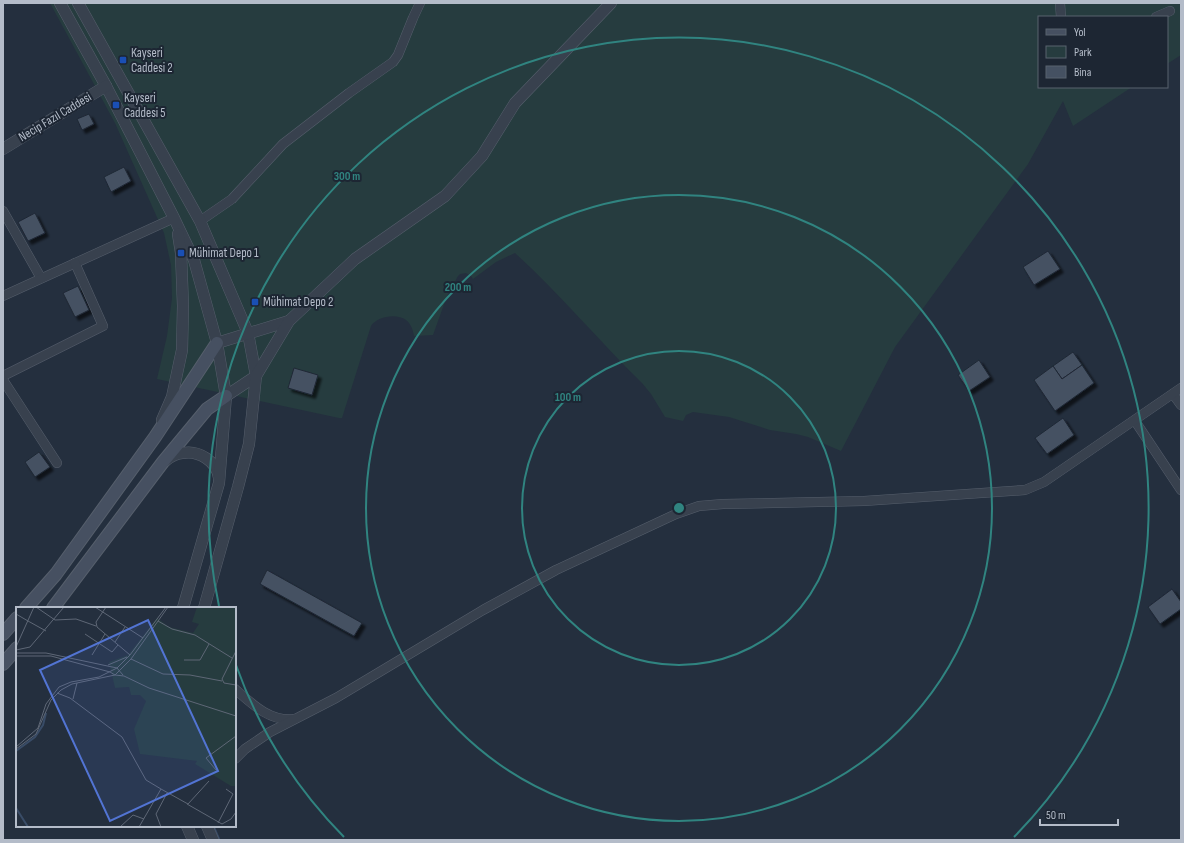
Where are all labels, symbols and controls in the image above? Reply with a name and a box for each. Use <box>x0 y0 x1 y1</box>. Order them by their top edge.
legend <box>1038 16 1168 88</box>
text: Yol <box>1074 25 1086 40</box>
place label: Kayseri Caddesi 2 <box>131 45 173 76</box>
text: Park <box>1074 45 1092 60</box>
marker: Kayseri Caddesi 2 <box>118 55 128 65</box>
text: Bina <box>1074 65 1092 80</box>
street label: Necip Fazıl Caddesi <box>16 89 94 145</box>
place label: Kayseri Caddesi 5 <box>124 90 166 121</box>
marker: Kayseri Caddesi 5 <box>111 100 121 110</box>
text: 300 m <box>334 169 360 184</box>
place label: Mühimat Depo 1 <box>189 245 259 261</box>
marker: Mühimat Depo 1 <box>176 248 186 258</box>
text: 200 m <box>445 280 471 295</box>
place label: Mühimat Depo 2 <box>263 294 333 310</box>
marker: Mühimat Depo 2 <box>250 297 260 307</box>
text: 100 m <box>555 390 581 405</box>
centre of rings <box>672 501 686 515</box>
inset map <box>16 607 236 827</box>
scale bar <box>1040 801 1118 827</box>
text: 50 m <box>1046 808 1066 823</box>

